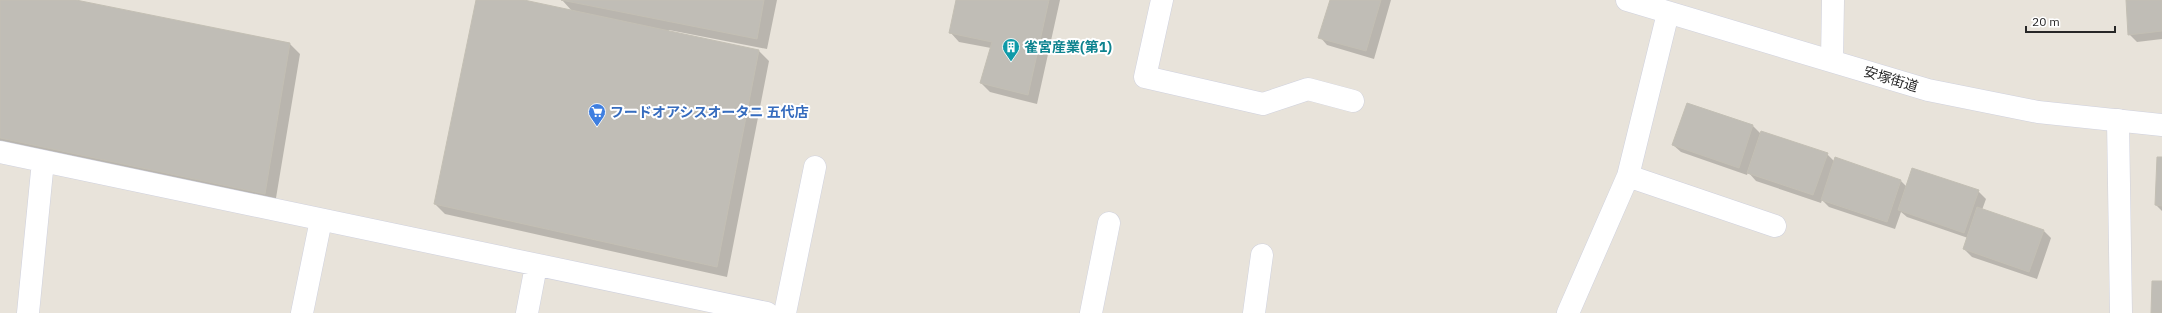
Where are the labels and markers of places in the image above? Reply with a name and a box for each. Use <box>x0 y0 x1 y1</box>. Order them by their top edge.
building icon: 雀宮産業(第1) <box>1001 37 1021 62</box>
place label: 雀宮産業(第1) <box>1024 38 1112 56</box>
supermarket icon: フードオアシスオータニ 五代店 <box>587 102 607 127</box>
place label: フードオアシスオータニ 五代店 <box>610 103 809 121</box>

